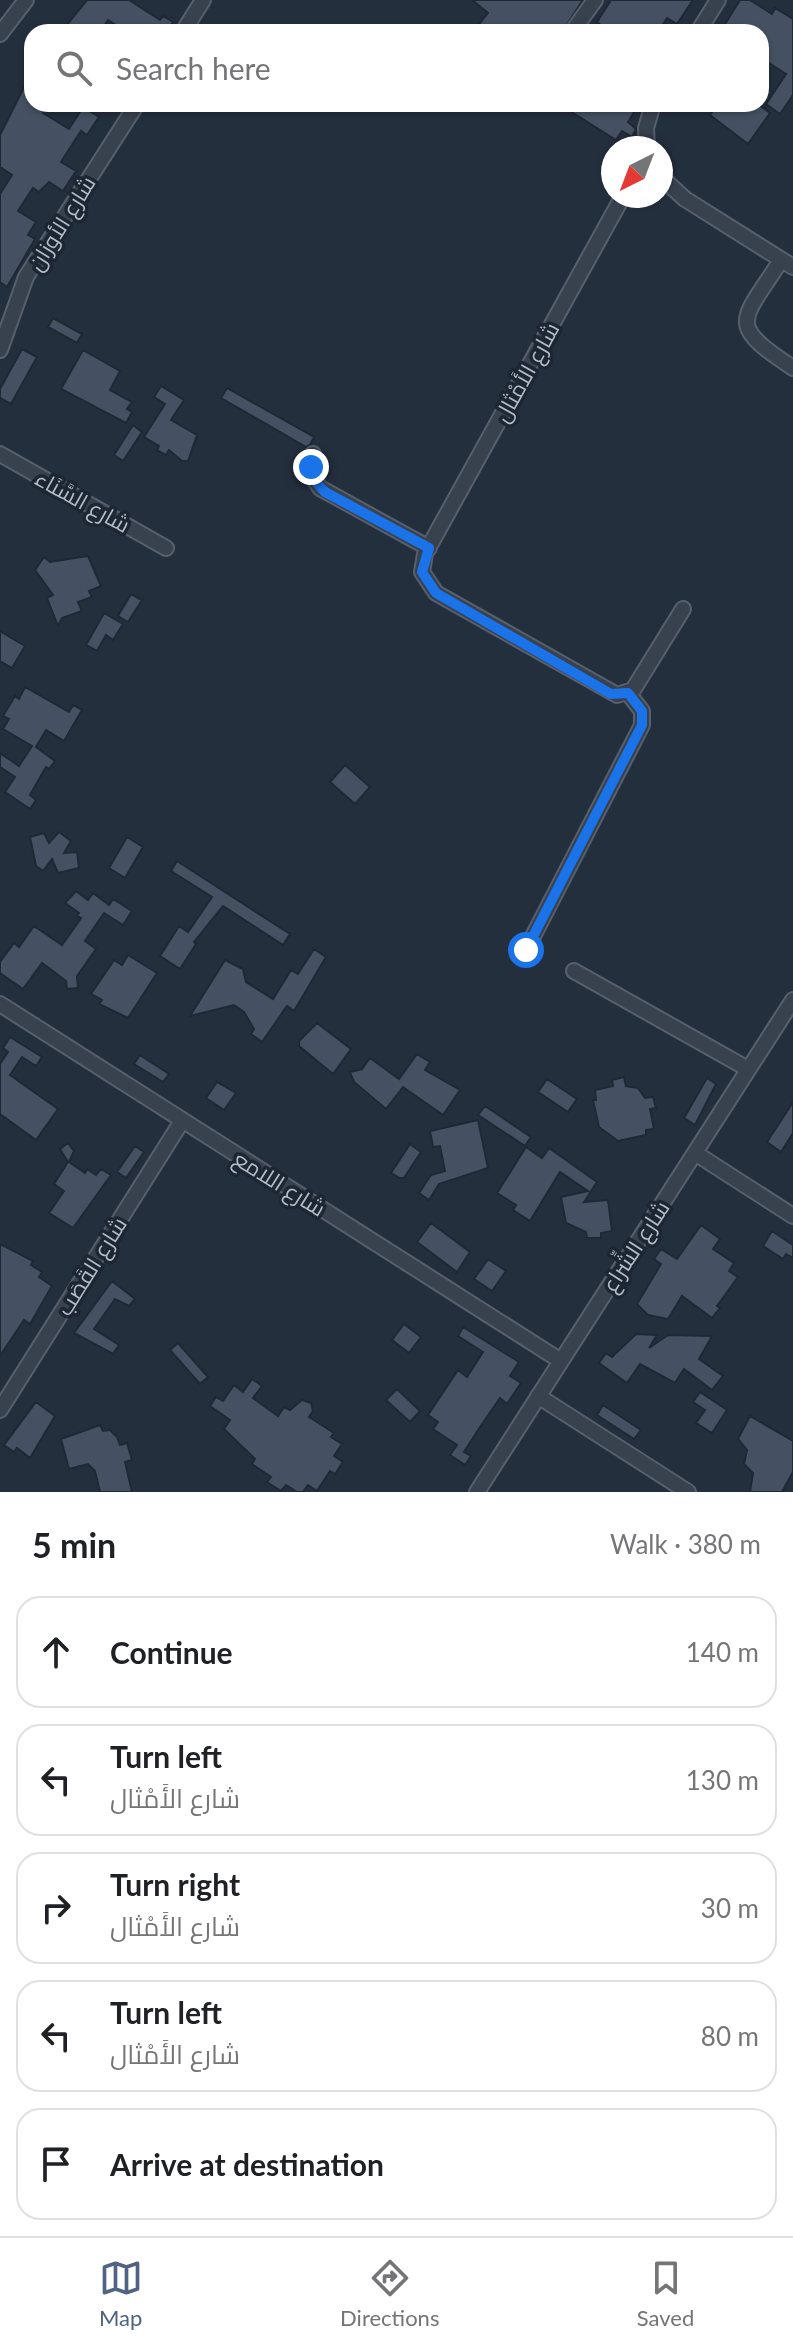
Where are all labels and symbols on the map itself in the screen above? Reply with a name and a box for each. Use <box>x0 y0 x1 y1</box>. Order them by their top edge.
north arrow <box>601 136 673 208</box>
street label: شارع الأوزان <box>21 171 102 276</box>
street label: شارع الأَمْثال <box>488 317 566 428</box>
route end <box>293 449 329 485</box>
street label: شارع السَّنَاء <box>30 464 135 540</box>
route start <box>508 932 544 968</box>
street label: شارع اللامع <box>228 1144 331 1223</box>
street label: شارع الشِّراع <box>592 1193 676 1298</box>
street label: شارع القَصَب <box>50 1212 134 1321</box>

